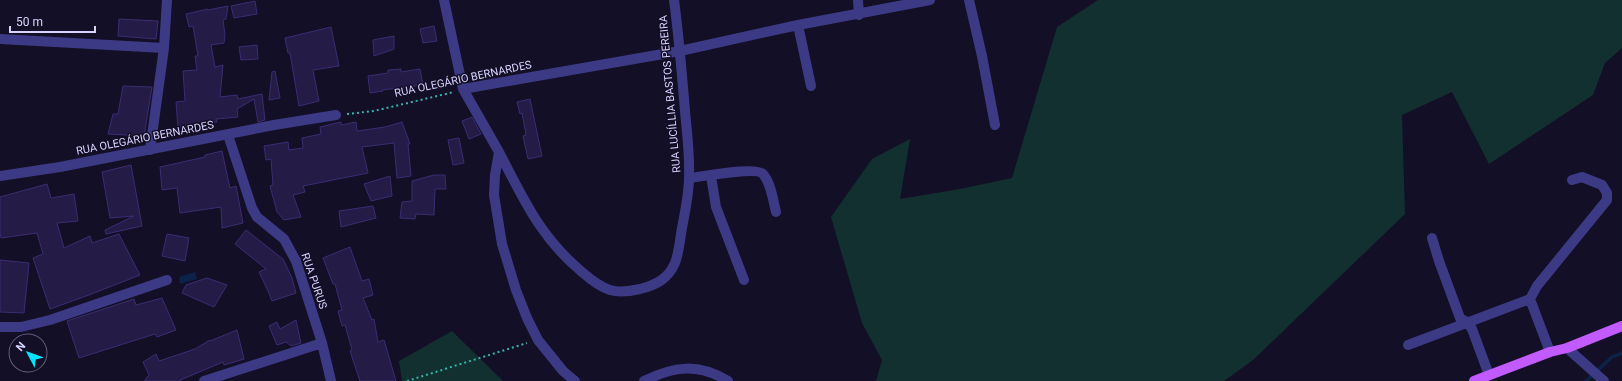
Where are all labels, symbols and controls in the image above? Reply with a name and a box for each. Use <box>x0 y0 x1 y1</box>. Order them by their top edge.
scale bar <box>10 8 95 34</box>
street label: RUA LUCÍLLIA BASTOS PEREIRA <box>657 14 683 173</box>
text: 50 m <box>16 15 43 29</box>
street label: RUA OLEGÁRIO BERNARDES <box>393 58 533 100</box>
street label: RUA OLEGÁRIO BERNARDES <box>75 118 215 158</box>
street label: RUA PURUS <box>298 251 330 311</box>
north arrow <box>8 333 48 373</box>
text: N <box>13 339 28 354</box>

